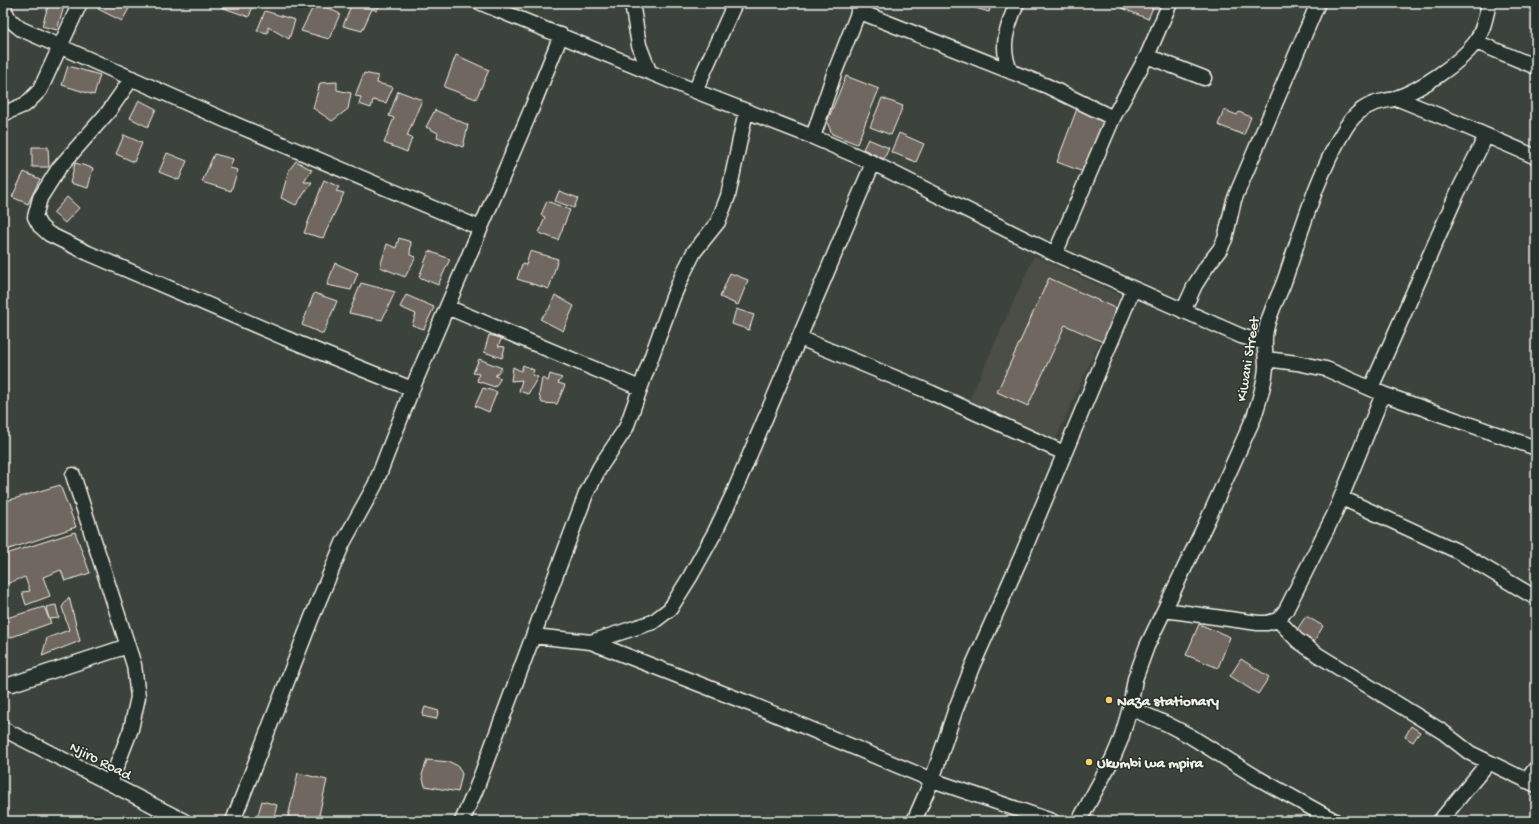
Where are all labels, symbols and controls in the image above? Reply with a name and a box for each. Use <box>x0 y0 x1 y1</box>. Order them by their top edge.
street label: Kiwani Street <box>1233 314 1265 403</box>
place label: Naza stationary <box>1117 693 1220 711</box>
marker: Naza stationary <box>1104 695 1114 705</box>
street label: Njiro Road <box>66 739 135 786</box>
place label: Ukumbi wa mpira <box>1097 755 1204 773</box>
marker: Ukumbi wa mpira <box>1084 757 1094 767</box>

